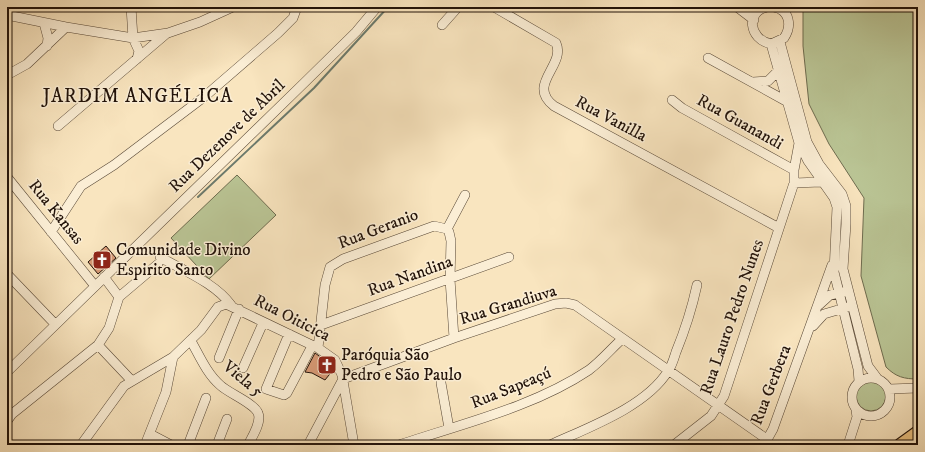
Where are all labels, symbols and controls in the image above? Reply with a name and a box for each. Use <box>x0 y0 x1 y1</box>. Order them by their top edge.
street label: Rua Dezenove de Abril <box>164 75 290 197</box>
district label: JARDIM ANGÉLICA <box>41 84 233 108</box>
street label: Rua Guanandi <box>693 89 787 155</box>
street label: Rua Vanilla <box>571 91 651 147</box>
street label: Rua Kansas <box>23 175 89 249</box>
street label: Rua Geranio <box>335 204 421 254</box>
street label: Rua Lauro Pedro Nunes <box>695 236 769 398</box>
place label: Comunidade Divino Espirito Santo <box>116 239 251 281</box>
church icon: Comunidade Divino Espirito Santo <box>91 249 113 271</box>
street label: Rua Nandina <box>364 250 456 302</box>
street label: Rua Grandiuva <box>457 280 560 330</box>
street label: Rua Oiticica <box>250 289 335 347</box>
street label: Rua Gerbera <box>746 341 797 428</box>
place label: Paróquia São Pedro e São Paulo <box>341 344 462 386</box>
church icon: Paróquia São Pedro e São Paulo <box>316 354 338 376</box>
street label: Viela 5 <box>217 355 268 403</box>
street label: Rua Sapeaçú <box>468 362 554 414</box>

